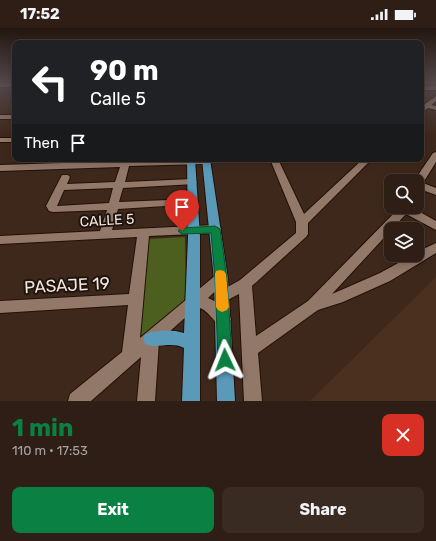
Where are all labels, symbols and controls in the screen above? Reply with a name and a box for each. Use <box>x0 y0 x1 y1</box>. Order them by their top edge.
text: 17:52 <box>20 5 60 23</box>
text: 90 m <box>90 54 159 87</box>
icon: left <box>24 56 76 108</box>
text: Calle 5 <box>90 88 146 110</box>
icon: arrive <box>67 132 89 154</box>
text: Then <box>24 134 59 152</box>
map controls <box>384 174 424 262</box>
button: search <box>384 174 424 214</box>
pin <box>165 190 199 231</box>
icon: arrive <box>171 196 193 218</box>
street label: CALLE 5 <box>79 211 135 230</box>
button: layers <box>384 222 424 262</box>
street label: PASAJE 19 <box>24 273 110 297</box>
position arrow <box>204 339 246 381</box>
text: 1 min <box>12 414 73 442</box>
button: close <box>382 414 424 456</box>
text: 110 m · 17:53 <box>12 443 88 458</box>
button: Exit <box>12 487 214 533</box>
button: Share <box>222 487 424 533</box>

